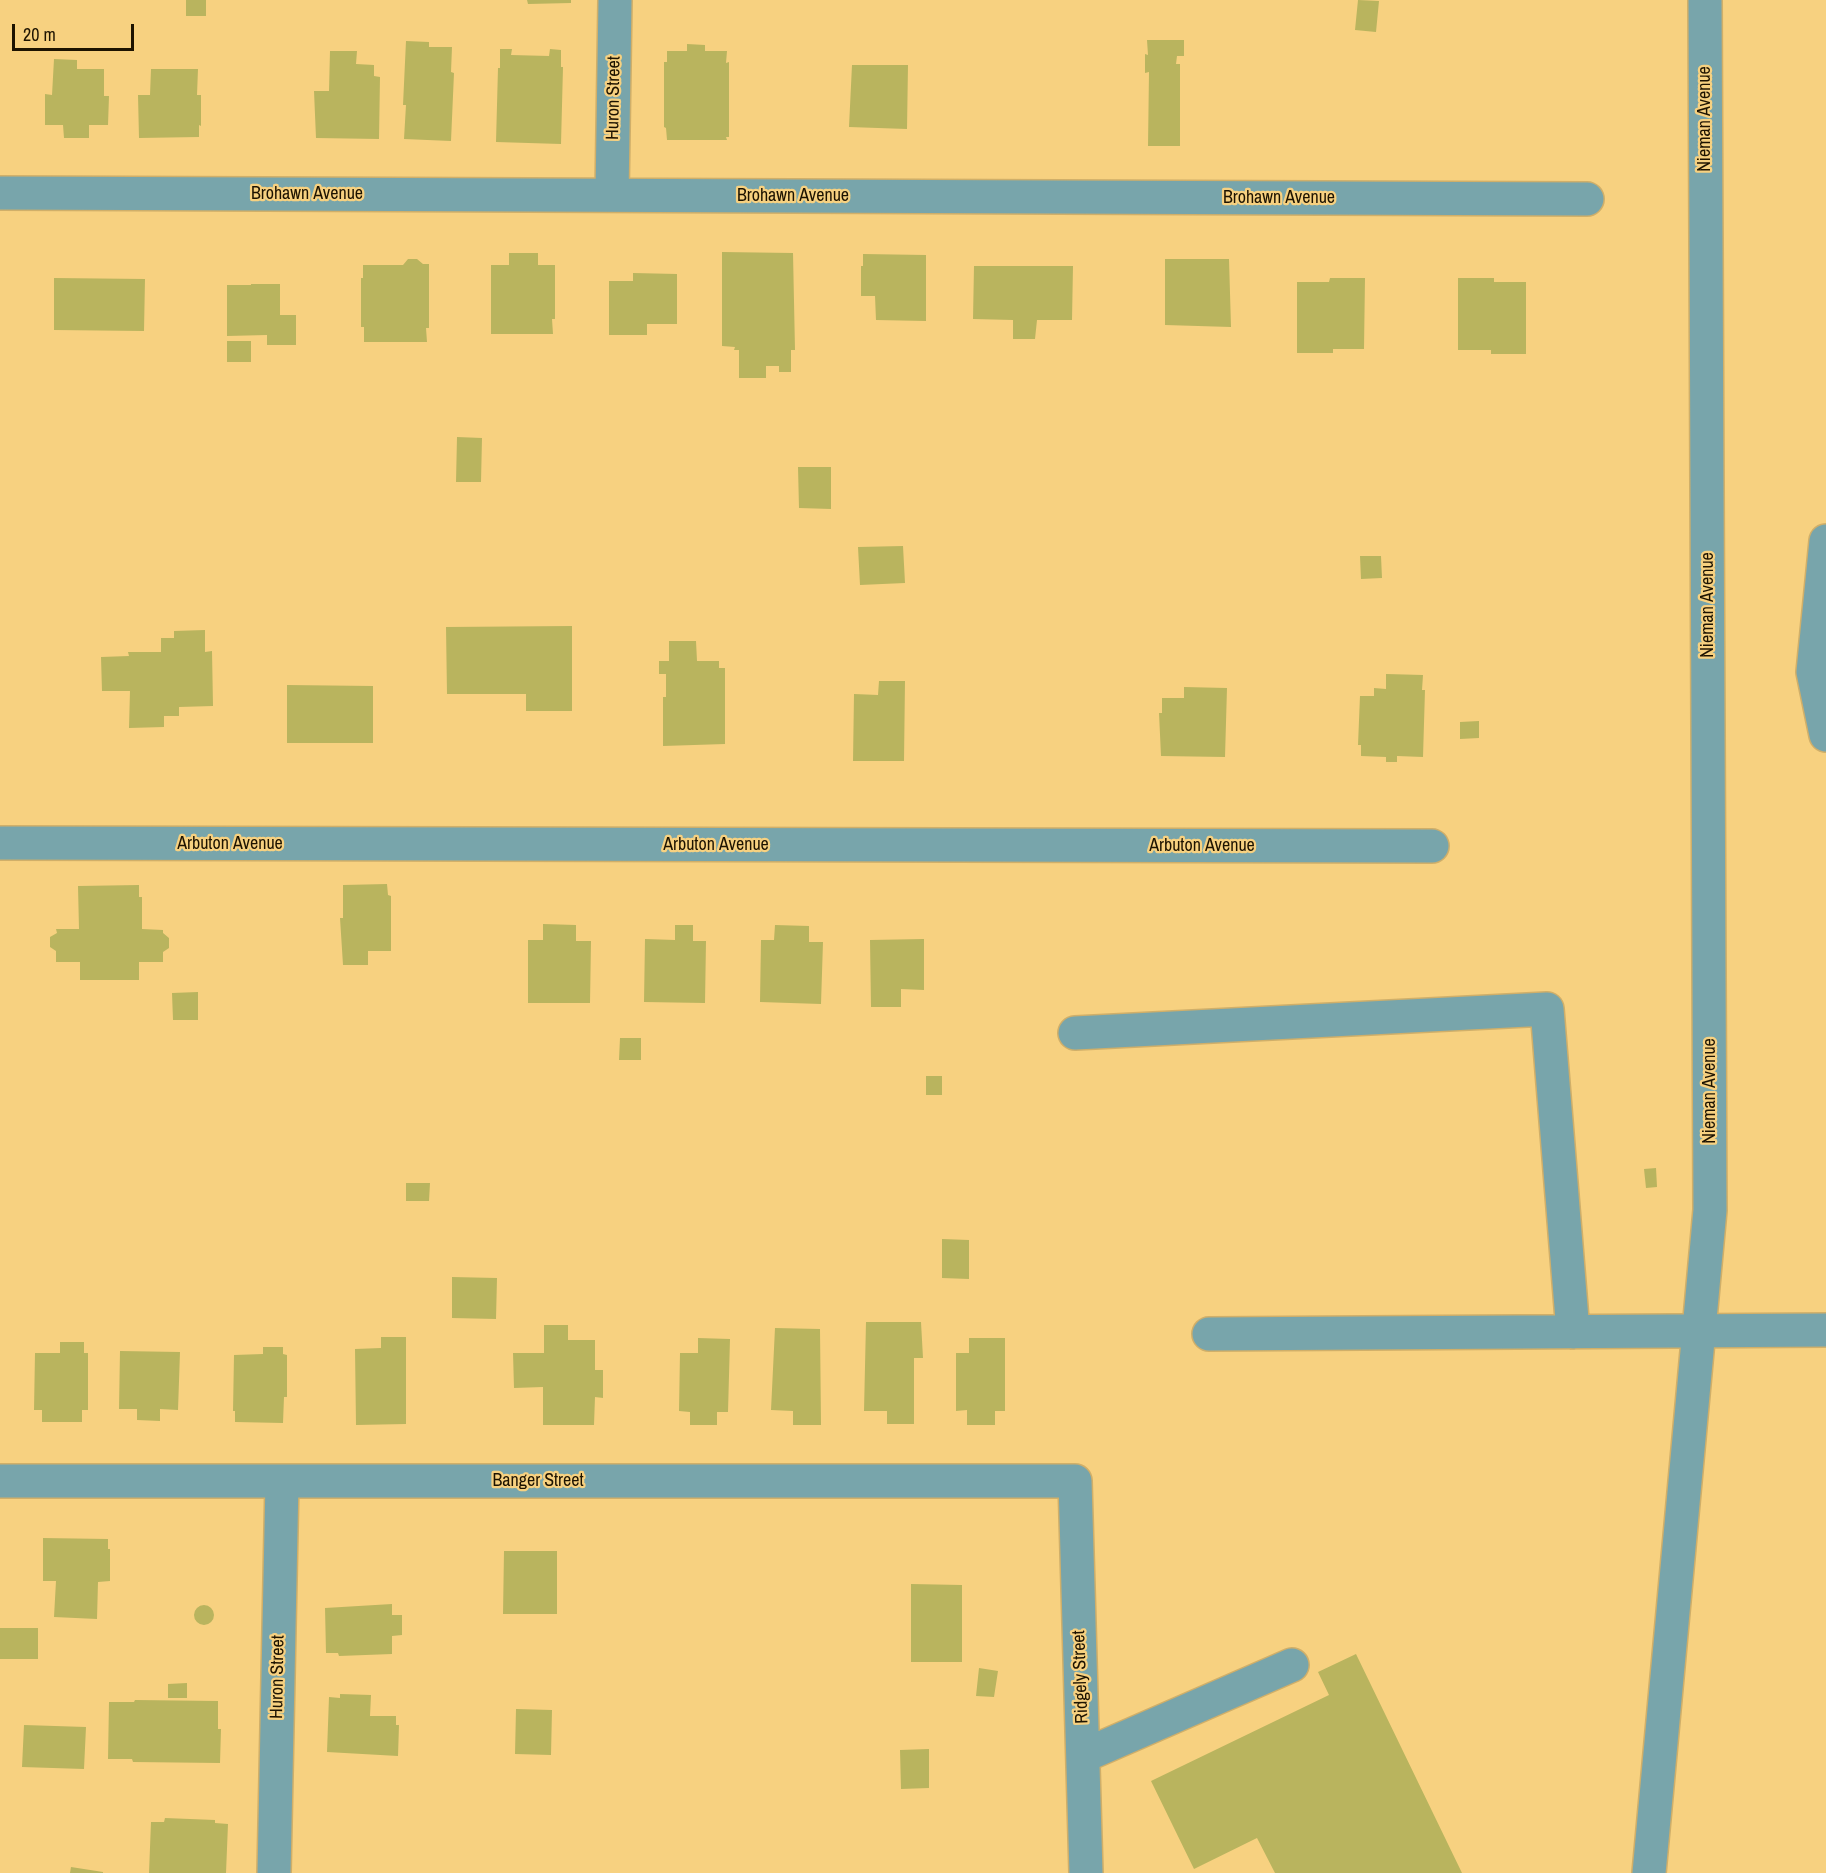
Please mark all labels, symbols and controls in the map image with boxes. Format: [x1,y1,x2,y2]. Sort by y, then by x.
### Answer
scale bar [15,12,136,50]
text: 20 m [23,22,56,47]
street label: Huron Street [602,56,626,140]
street label: Nieman Avenue [1694,66,1716,172]
street label: Brohawn Avenue [251,183,363,205]
street label: Brohawn Avenue [737,185,849,207]
street label: Brohawn Avenue [1223,187,1335,209]
street label: Nieman Avenue [1697,552,1719,658]
street label: Arbuton Avenue [177,833,283,855]
street label: Arbuton Avenue [663,834,769,856]
street label: Arbuton Avenue [1149,835,1255,857]
street label: Nieman Avenue [1699,1038,1721,1144]
street label: Banger Street [492,1470,584,1492]
street label: Ridgely Street [1069,1630,1093,1724]
street label: Huron Street [266,1635,290,1719]

